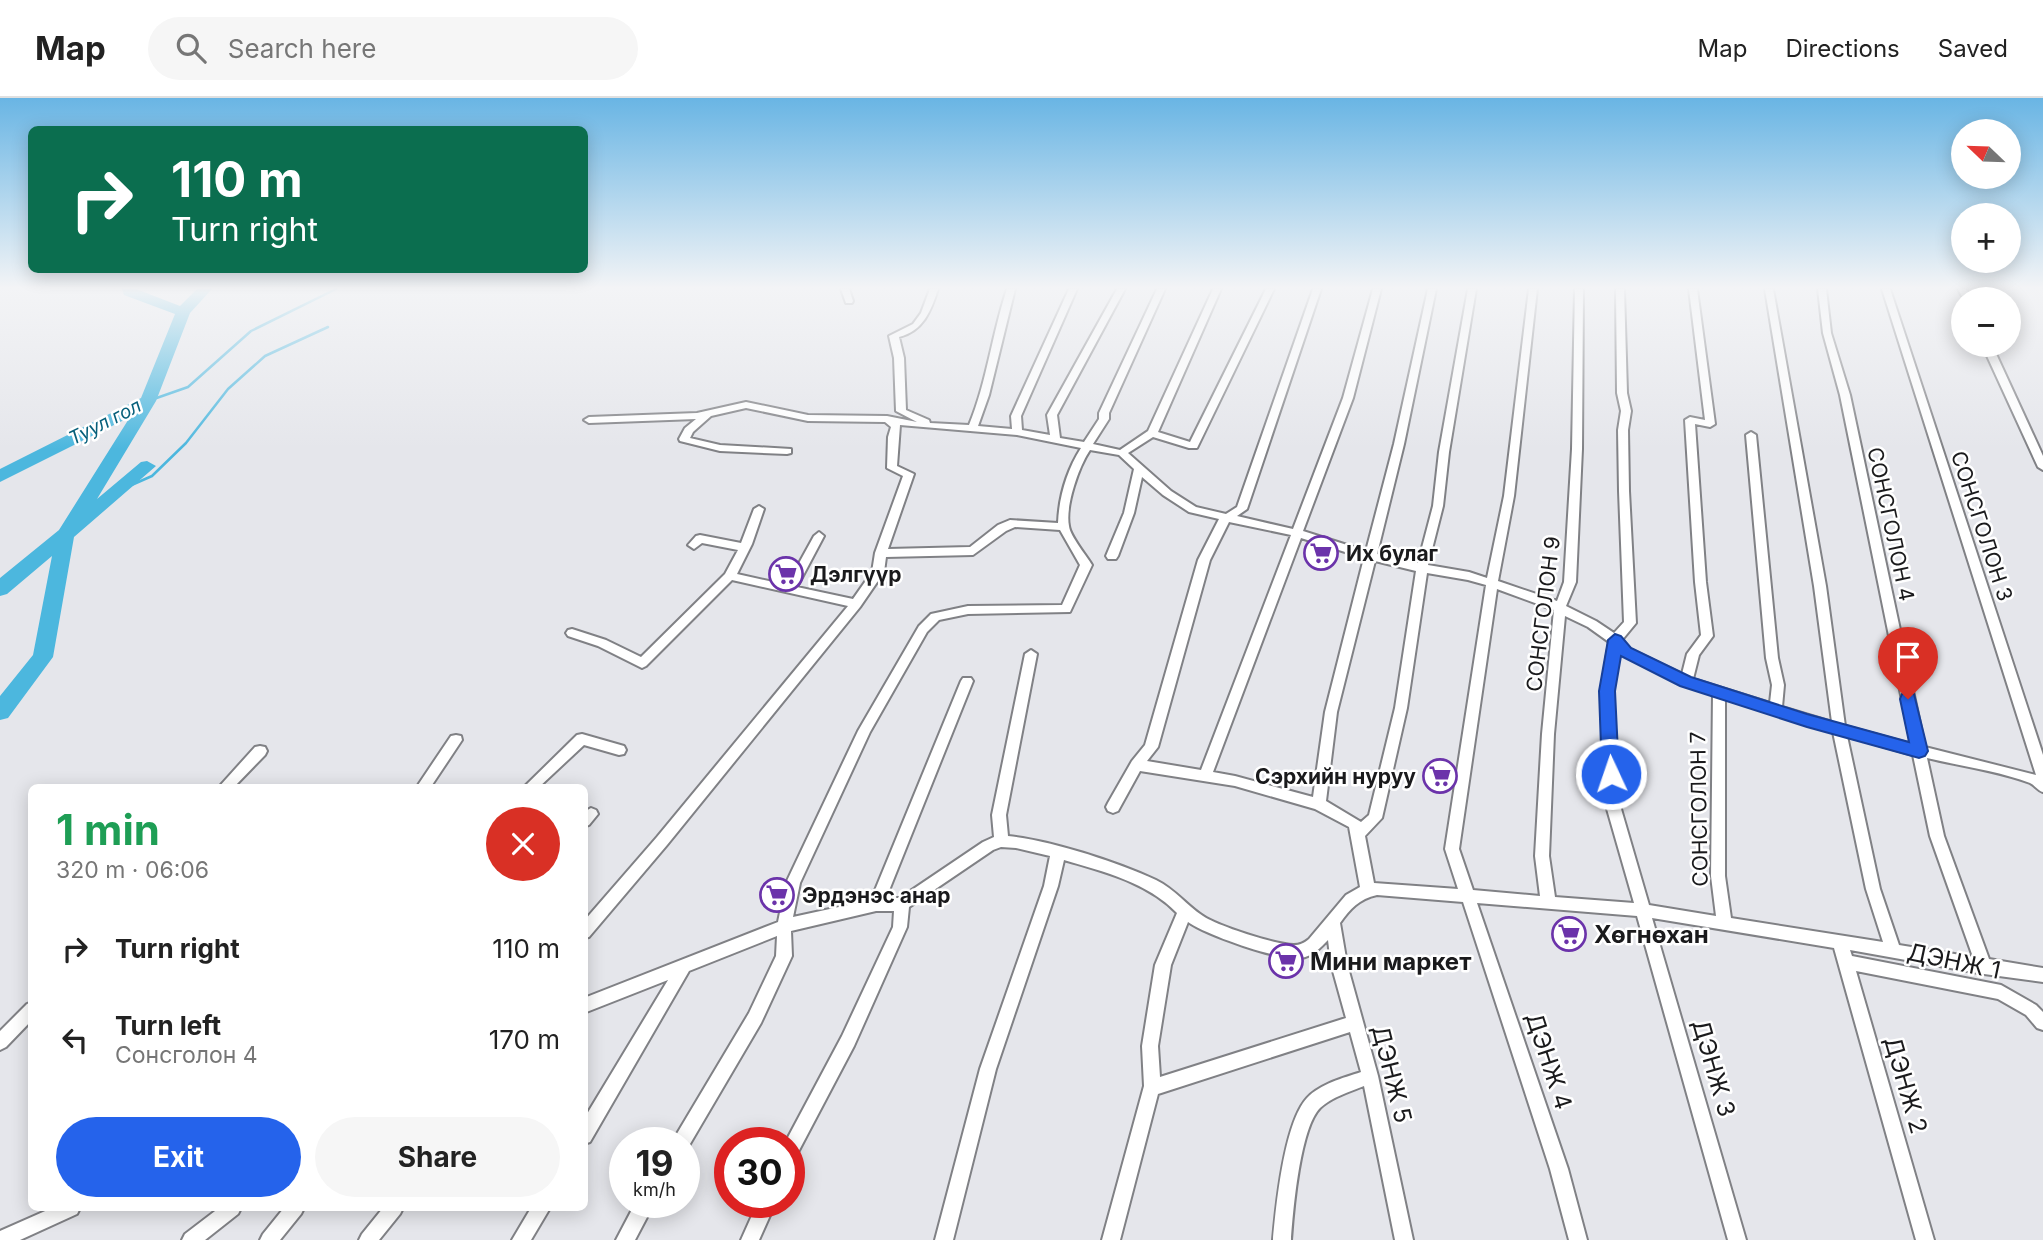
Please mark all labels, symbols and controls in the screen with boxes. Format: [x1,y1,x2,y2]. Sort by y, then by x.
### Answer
search box [148,17,638,80]
text: Map [35,28,106,68]
icon: search [172,29,210,67]
text: Search here [228,33,376,64]
text: Map [1698,34,1747,63]
text: Directions [1785,34,1900,63]
text: Saved [1938,34,2008,63]
north arrow [1951,119,2021,189]
map controls [1951,119,2021,357]
text: 110 m [171,150,303,209]
icon: right [56,154,147,245]
button: + [1951,203,2021,273]
text: Turn right [171,210,318,249]
button: − [1951,287,2021,357]
water label: Туул гол [65,394,145,450]
street label: СОНСГОЛОН 4 [1862,445,1920,603]
street label: СОНСГОЛОН 3 [1946,448,2018,604]
supermarket icon: Их булаг [1302,534,1340,572]
street label: СОНСГОЛОН 9 [1521,535,1565,693]
place label: Их булаг [1346,541,1439,566]
supermarket icon: Дэлгүүр [767,555,805,593]
place label: Дэлгүүр [810,562,902,587]
pin [1878,627,1938,699]
icon: arrive [1889,638,1927,676]
street label: СОНСГОЛОН 7 [1685,731,1713,887]
position arrow [1574,737,1648,811]
supermarket icon: Сэрхийн нуруу [1421,757,1459,795]
place label: Сэрхийн нуруу [1255,764,1416,789]
text: 1 min [56,804,160,855]
button: close [486,807,560,881]
text: 320 m · 06:06 [56,856,209,884]
supermarket icon: Эрдэнэс анар [758,876,796,914]
place label: Эрдэнэс анар [802,883,951,908]
supermarket icon: Хөгнөхан [1550,915,1588,953]
place label: Хөгнөхан [1594,920,1709,949]
icon: right [56,930,94,968]
text: Turn right [115,933,240,964]
text: 110 m [492,933,560,964]
street label: ДЭНЖ 1 [1905,937,2003,985]
supermarket icon: Мини маркет [1267,942,1305,980]
place label: Мини маркет [1310,947,1471,976]
street label: ДЭНЖ 4 [1520,1009,1578,1113]
text: Turn left [115,1010,221,1041]
street label: ДЭНЖ 3 [1686,1016,1742,1120]
icon: left [56,1021,94,1059]
street label: ДЭНЖ 5 [1366,1022,1418,1126]
text: 170 m [489,1024,560,1055]
street label: ДЭНЖ 2 [1878,1033,1934,1137]
text: Сонсголон 4 [115,1041,258,1069]
button: Exit [56,1117,301,1197]
button: Share [315,1117,560,1197]
speed limit sign: 30 [714,1127,805,1218]
text: 19 [636,1142,673,1184]
text: km/h [633,1179,676,1200]

